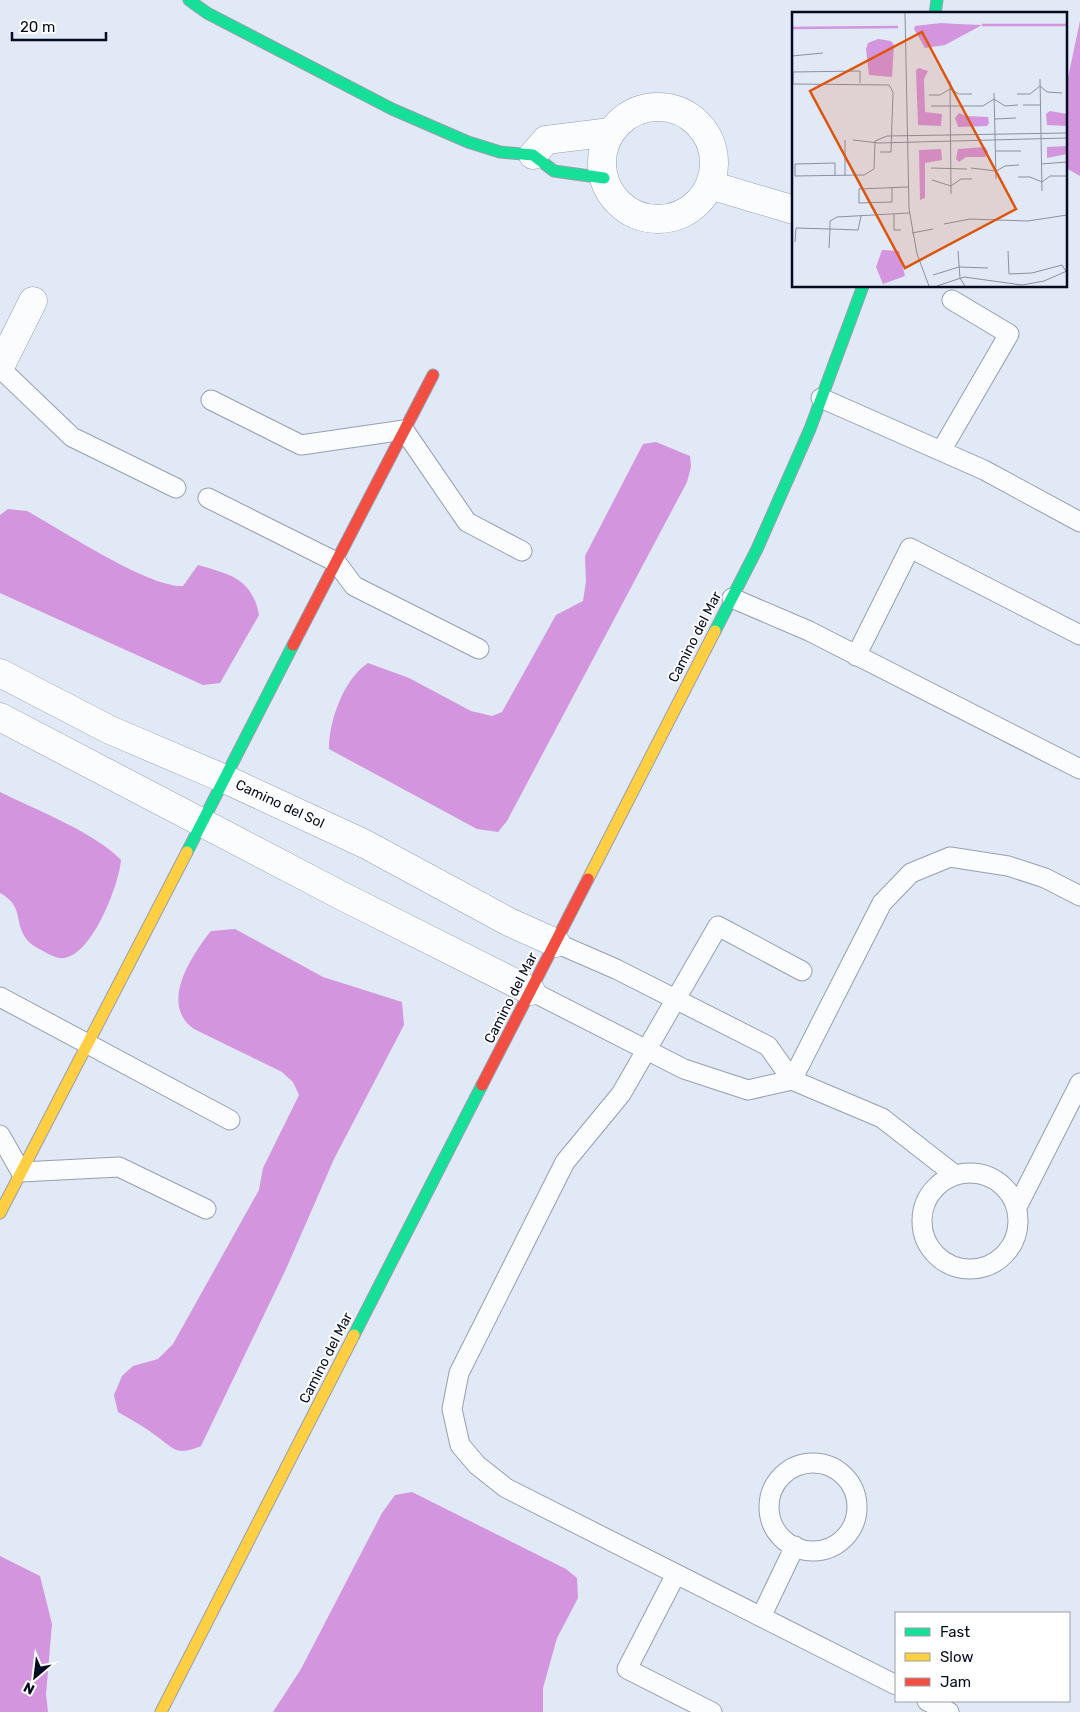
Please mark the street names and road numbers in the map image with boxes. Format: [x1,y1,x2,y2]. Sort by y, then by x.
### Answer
street label: Camino del Mar [665,588,726,685]
street label: Camino del Sol [233,776,327,832]
street label: Camino del Mar [481,949,542,1046]
street label: Camino del Mar [296,1309,357,1406]

